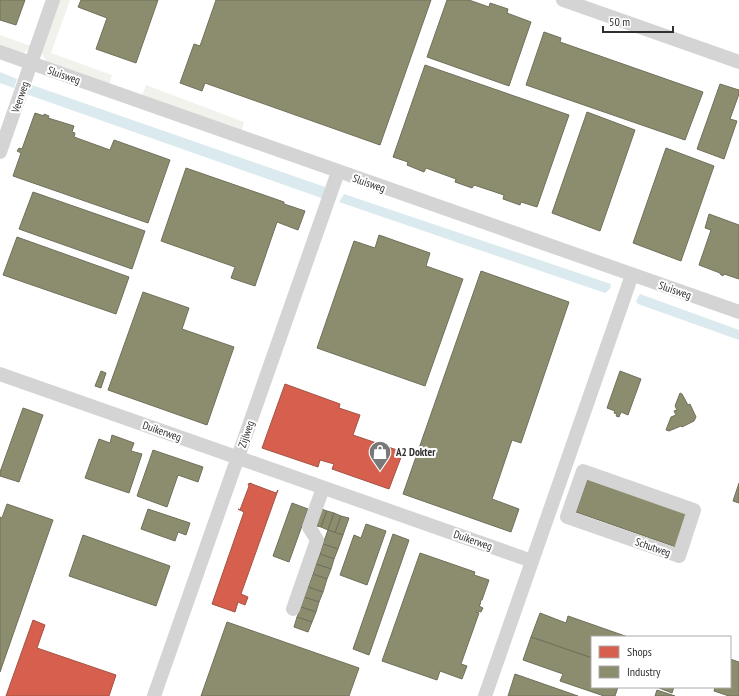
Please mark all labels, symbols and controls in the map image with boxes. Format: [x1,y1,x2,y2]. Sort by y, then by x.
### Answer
scale bar [603,8,673,34]
text: 50 m [609,14,630,29]
street label: Sluisweg [46,63,82,87]
street label: Veerweg [8,79,32,115]
street label: Sluisweg [351,171,387,195]
street label: Sluisweg [657,278,693,302]
street label: Duikerweg [141,418,184,444]
street label: Zijlweg [235,418,257,449]
shop icon: A2 Dokter [367,439,393,472]
place label: A2 Dokter [395,445,436,459]
street label: Duikerweg [452,527,495,553]
street label: Schutweg [633,534,673,560]
legend [591,636,731,688]
text: Shops [627,644,652,659]
text: Industry [627,664,661,679]

